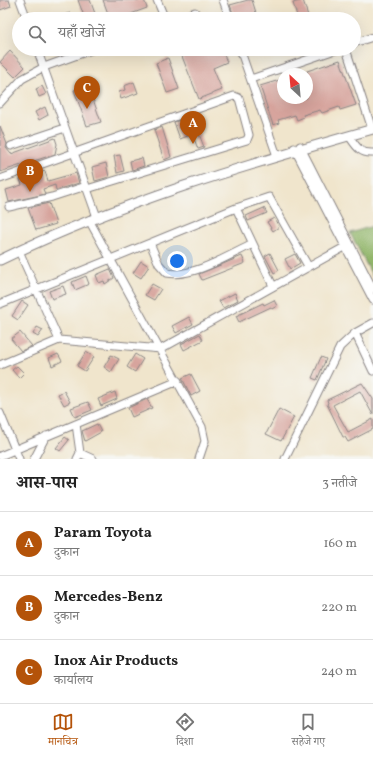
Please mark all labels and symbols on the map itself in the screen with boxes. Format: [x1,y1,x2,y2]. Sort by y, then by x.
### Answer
north arrow [277,68,313,104]
pin: C [74,76,100,109]
pin: A [180,111,206,144]
pin: B [17,159,43,192]
your location [167,251,187,271]

